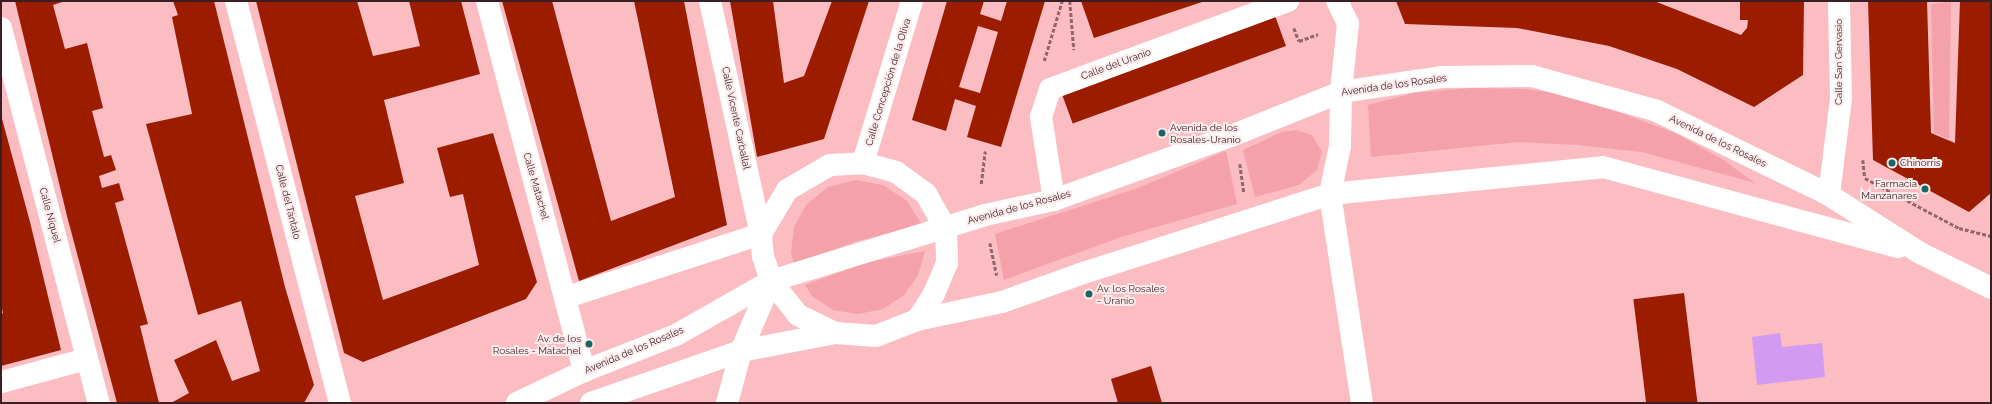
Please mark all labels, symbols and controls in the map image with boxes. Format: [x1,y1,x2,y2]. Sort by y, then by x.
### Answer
street label: Calle Concepción de la Oliva [863,17,913,147]
street label: Calle San Gervasio [1833,19,1845,105]
street label: Calle del Uranio [1079,46,1153,82]
street label: Calle Vicente Carballal [719,65,753,171]
street label: Avenida de los Rosales [1340,72,1448,98]
street label: Avenida de los Rosales [1668,112,1768,170]
place label: Avenida de los Rosales-Uranio [1170,121,1241,144]
marker: Avenida de los Rosales-Uranio [1157,128,1167,138]
street label: Calle Matachel [521,151,551,221]
place label: Chinorris [1900,157,1941,169]
marker: Chinorris [1887,158,1897,168]
street label: Calle del Tántalo [273,163,303,241]
place label: Farmacia Manzanares [1861,177,1917,200]
marker: Farmacia Manzanares [1920,184,1930,194]
street label: Calle Níquel [37,186,63,244]
street label: Avenida de los Rosales [966,187,1072,227]
place label: Av. los Rosales - Uranio [1097,282,1165,306]
marker: Av. los Rosales - Uranio [1084,289,1094,299]
street label: Avenida de los Rosales [583,324,685,376]
place label: Av. de los Rosales - Matachel [493,332,581,356]
marker: Av. de los Rosales - Matachel [584,339,594,349]

